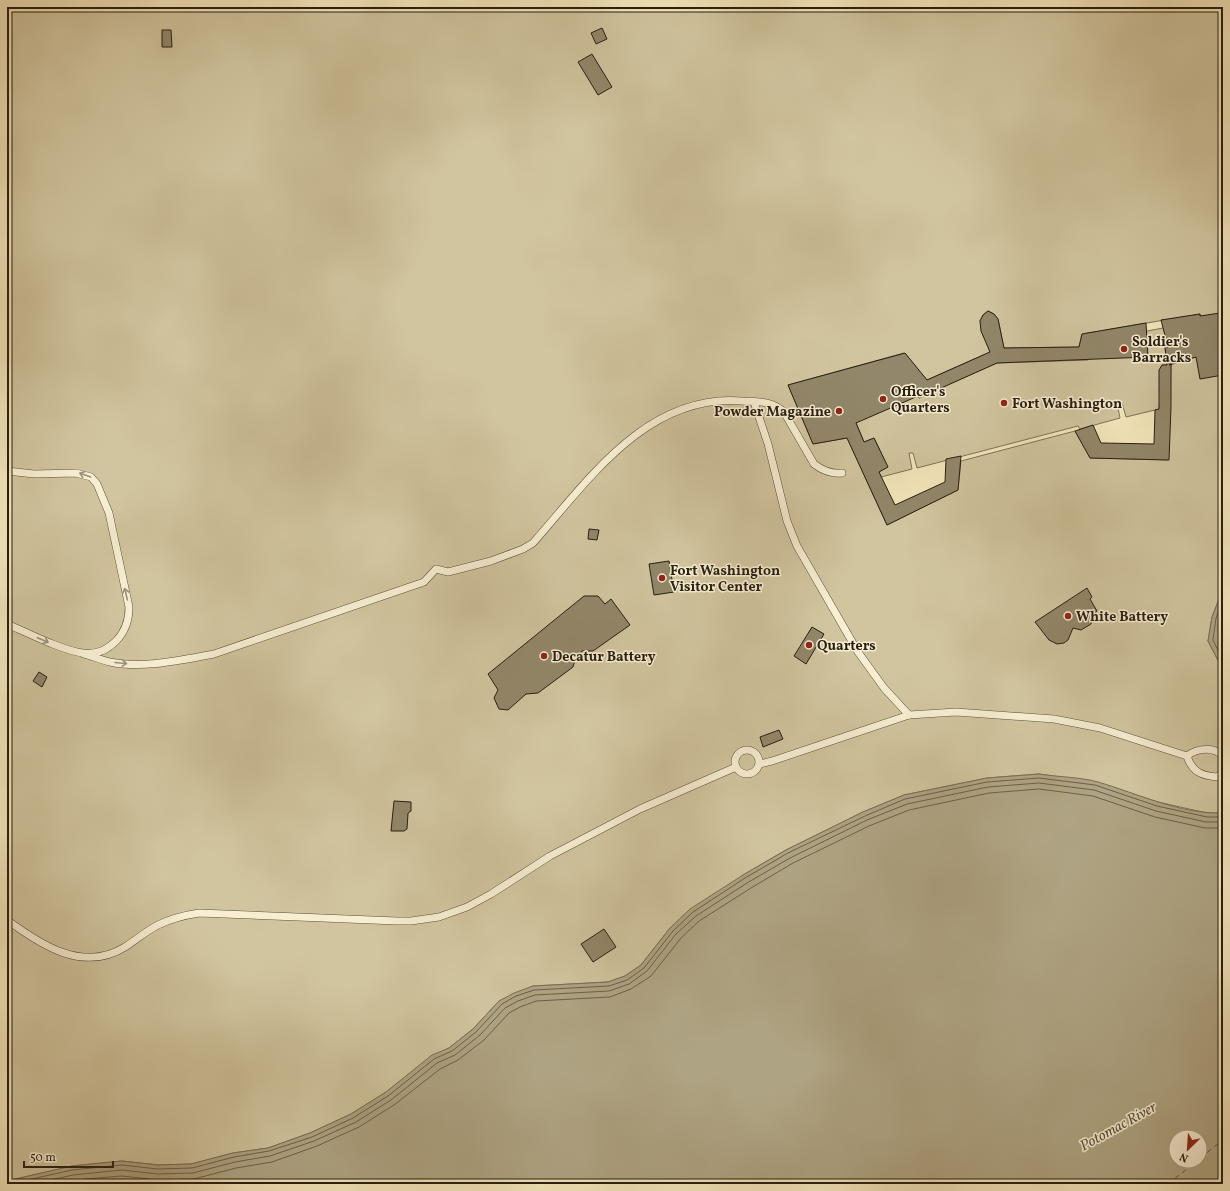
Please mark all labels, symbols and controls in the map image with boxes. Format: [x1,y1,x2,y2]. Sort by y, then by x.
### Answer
place label: Soldier's Barracks [1132,333,1191,368]
marker: Soldier's Barracks [1119,344,1129,354]
place label: Officer's Quarters [891,383,950,418]
marker: Officer's Quarters [878,394,888,404]
place label: Fort Washington [1012,395,1122,414]
marker: Fort Washington [999,398,1009,408]
place label: Powder Magazine [714,403,831,422]
marker: Powder Magazine [834,406,844,416]
one-way arrow [79,471,91,479]
place label: Fort Washington Visitor Center [670,562,780,597]
marker: Fort Washington Visitor Center [657,573,667,583]
one-way arrow [122,588,130,601]
place label: White Battery [1076,608,1168,627]
marker: White Battery [1063,611,1073,621]
one-way arrow [36,636,48,644]
place label: Quarters [817,637,876,656]
marker: Quarters [804,640,814,650]
place label: Decatur Battery [552,648,656,667]
marker: Decatur Battery [539,651,549,661]
one-way arrow [114,659,127,667]
water label: Potomac River [1077,1097,1161,1157]
north arrow [1168,1129,1208,1169]
scale bar [24,1143,113,1169]
text: N [1178,1148,1191,1165]
text: 50 m [30,1150,56,1166]

